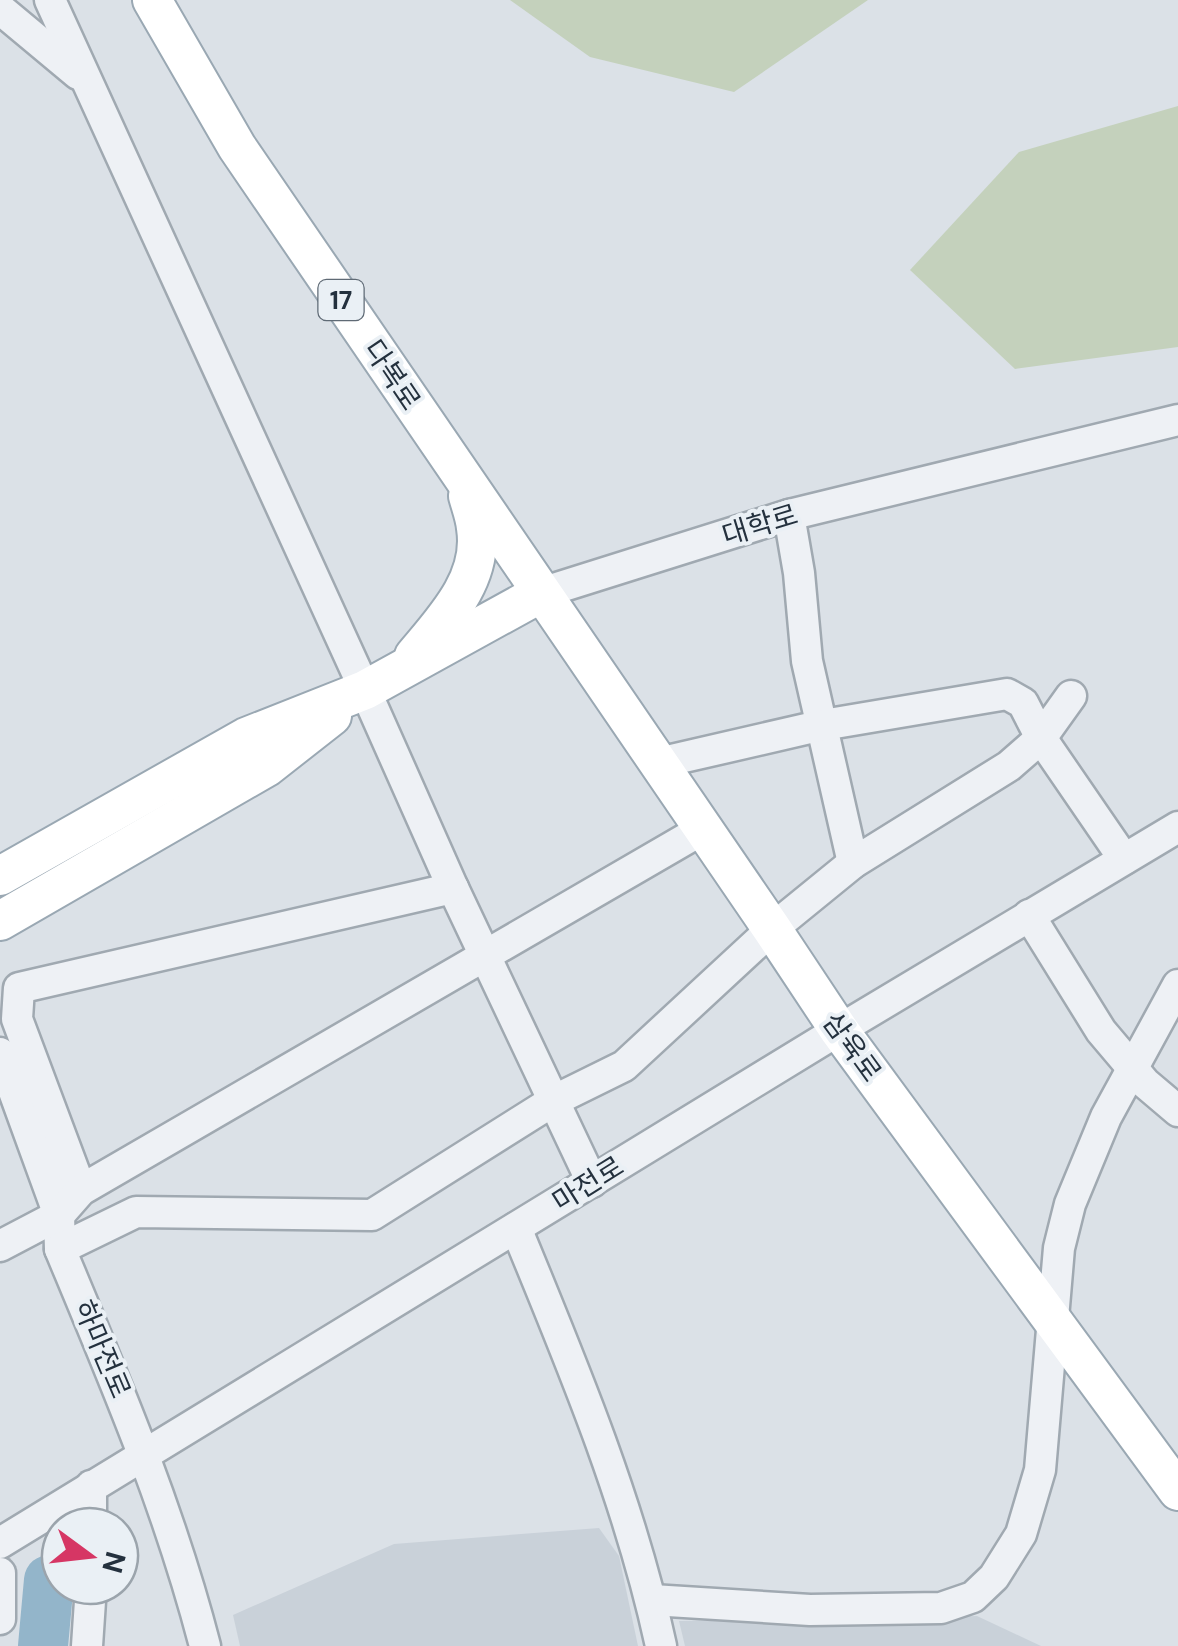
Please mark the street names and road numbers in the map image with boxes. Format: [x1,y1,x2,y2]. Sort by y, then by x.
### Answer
road number: 17 [318,280,364,320]
street label: 다복로 [355,333,429,417]
street label: 대학로 [718,496,802,554]
street label: 삼육로 [814,1005,890,1089]
street label: 마전로 [545,1148,631,1220]
street label: 하마전로 [65,1294,139,1404]

